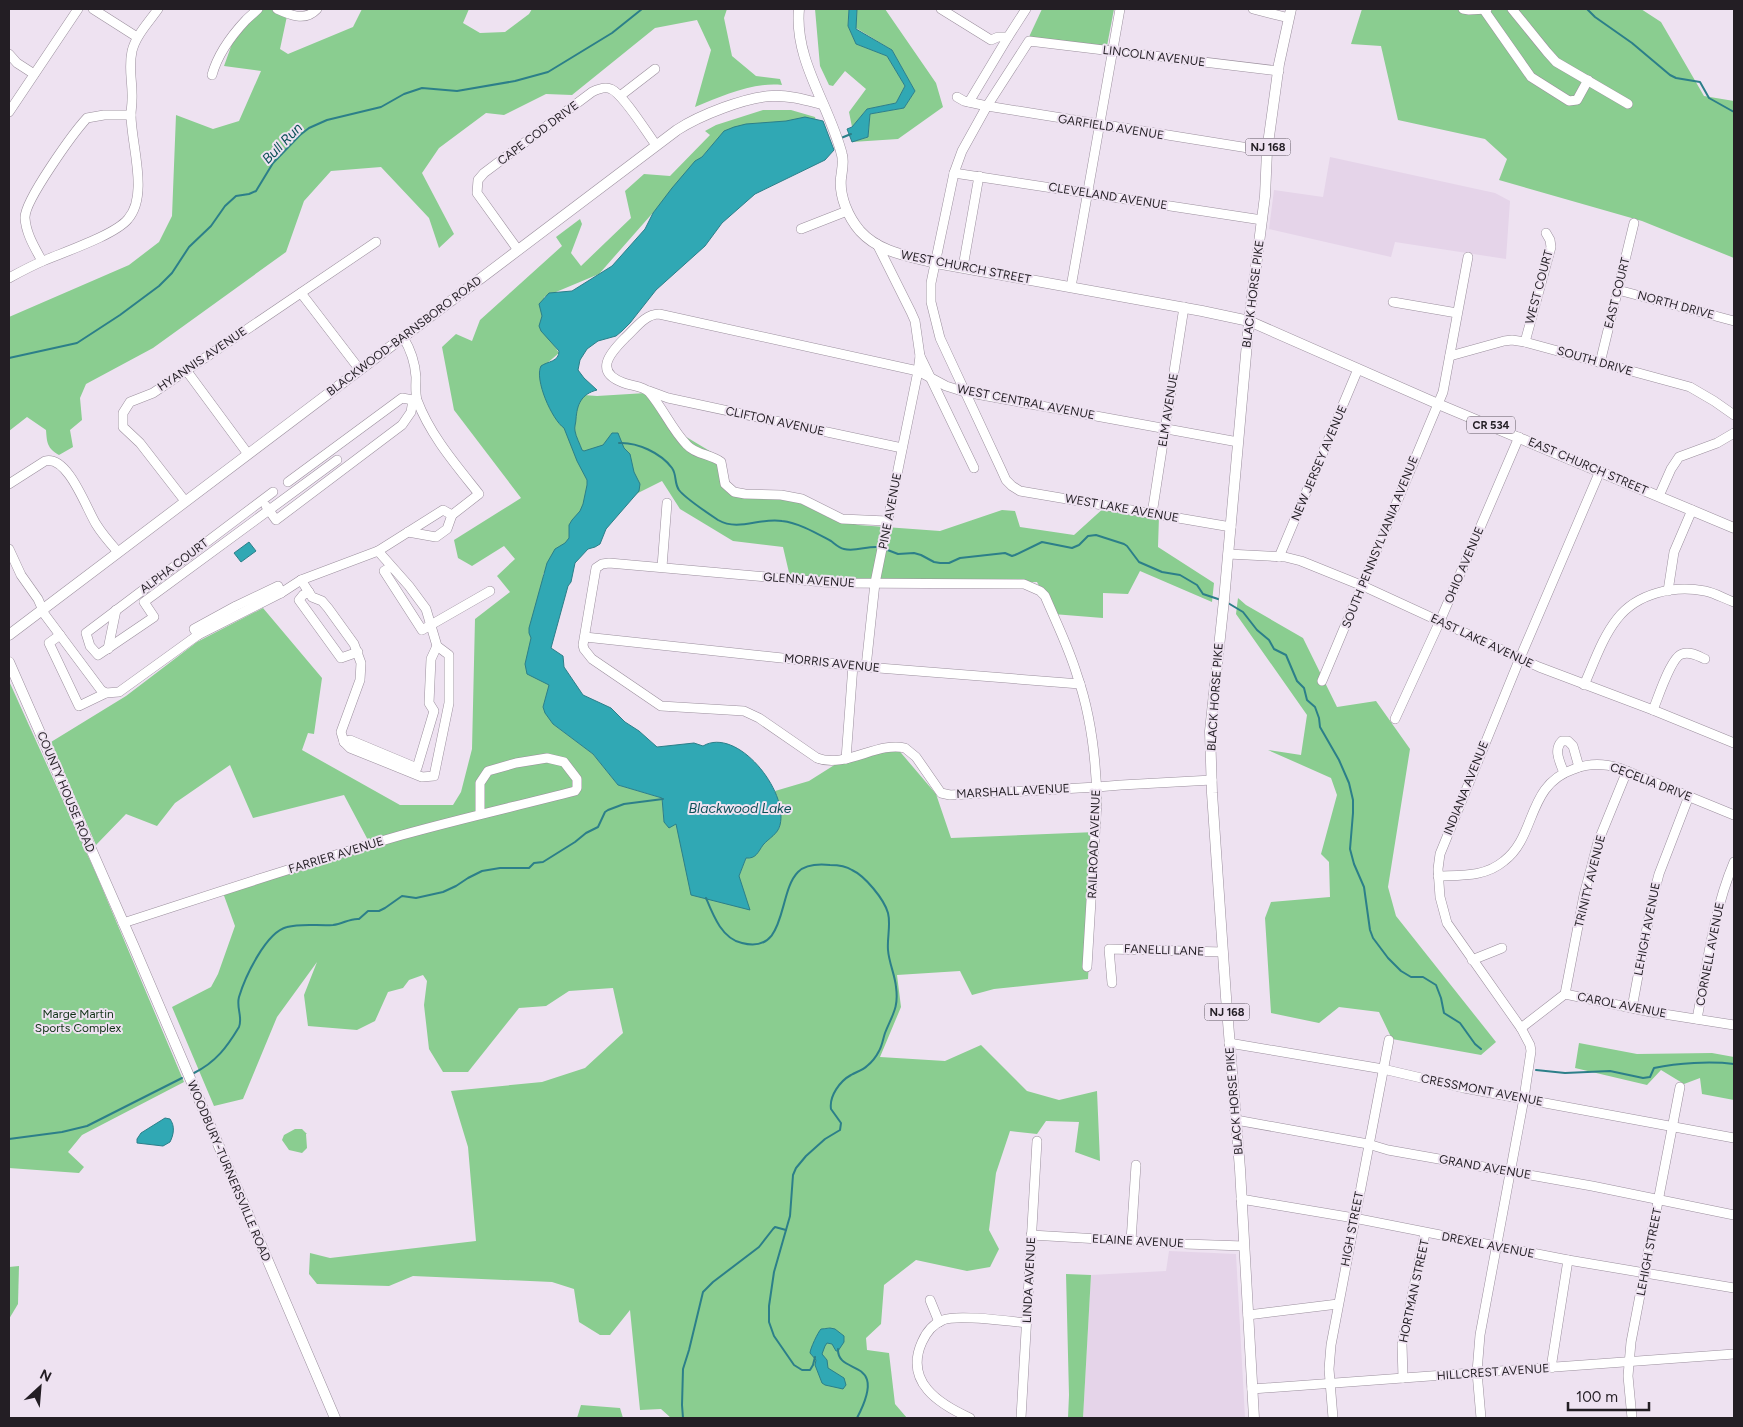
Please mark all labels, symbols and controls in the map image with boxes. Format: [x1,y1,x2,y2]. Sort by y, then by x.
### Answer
street label: LINCOLN AVENUE [1102,43,1206,69]
street label: CAPE COD DRIVE [495,98,581,168]
street label: GARFIELD AVENUE [1057,112,1165,142]
water label: Bull Run [259,119,306,167]
road number: NJ 168 [1246,138,1290,156]
street label: CLEVELAND AVENUE [1048,180,1168,212]
street label: BLACK HORSE PIKE [1239,239,1267,349]
street label: WEST CHURCH STREET [900,248,1033,287]
street label: WEST COURT [1522,248,1556,326]
street label: EAST COURT [1601,256,1633,330]
street label: BLACKWOOD-BARNSBORO ROAD [324,273,484,399]
street label: NORTH DRIVE [1636,288,1716,322]
street label: HYANNIS AVENUE [155,324,249,394]
street label: SOUTH DRIVE [1556,344,1634,378]
street label: ELM AVENUE [1155,372,1181,448]
street label: WEST CENTRAL AVENUE [956,382,1096,422]
street label: NEW JERSEY AVENUE [1288,403,1350,523]
street label: CLIFTON AVENUE [724,404,826,438]
road number: CR 534 [1467,416,1515,434]
street label: EAST CHURCH STREET [1526,434,1650,498]
street label: SOUTH PENNSYLVANIA AVENUE [1339,454,1421,630]
street label: PINE AVENUE [876,472,904,550]
street label: WEST LAKE AVENUE [1064,491,1180,525]
street label: OHIO AVENUE [1442,525,1486,605]
street label: ALPHA COURT [137,536,211,596]
street label: GLENN AVENUE [763,570,855,590]
street label: EAST LAKE AVENUE [1428,611,1536,671]
street label: BLACK HORSE PIKE [1204,643,1226,751]
street label: MORRIS AVENUE [784,651,880,675]
street label: COUNTY HOUSE ROAD [34,729,98,855]
street label: INDIANA AVENUE [1441,739,1491,837]
street label: CECELIA DRIVE [1608,760,1694,804]
street label: MARSHALL AVENUE [956,781,1070,801]
street label: RAILROAD AVENUE [1085,789,1103,899]
water label: Blackwood Lake [689,800,792,817]
street label: TRINITY AVENUE [1572,833,1608,929]
street label: FARRIER AVENUE [287,834,385,876]
street label: LEHIGH AVENUE [1631,881,1663,977]
street label: CORNELL AVENUE [1693,901,1727,1007]
street label: FANELLI LANE [1124,942,1204,958]
street label: CAROL AVENUE [1576,989,1668,1021]
road number: NJ 168 [1204,1004,1250,1020]
park label: Marge Martin Sports Complex [35,1007,121,1035]
street label: BLACK HORSE PIKE [1222,1046,1246,1156]
street label: CRESSMONT AVENUE [1420,1071,1544,1109]
street label: WOODBURY-TURNERSVILLE ROAD [184,1078,274,1264]
street label: GRAND AVENUE [1438,1152,1532,1182]
street label: HIGH STREET [1338,1190,1366,1267]
street label: LEHIGH STREET [1634,1207,1664,1297]
street label: DREXEL AVENUE [1440,1229,1536,1261]
street label: ELAINE AVENUE [1092,1232,1184,1250]
street label: LINDA AVENUE [1020,1237,1038,1323]
street label: HORTMAN STREET [1396,1238,1432,1344]
street label: HILLCREST AVENUE [1436,1361,1550,1383]
north arrow [15,1362,65,1412]
text: N [37,1366,54,1386]
scale bar [1568,1380,1649,1412]
text: 100 m [1576,1388,1618,1406]

